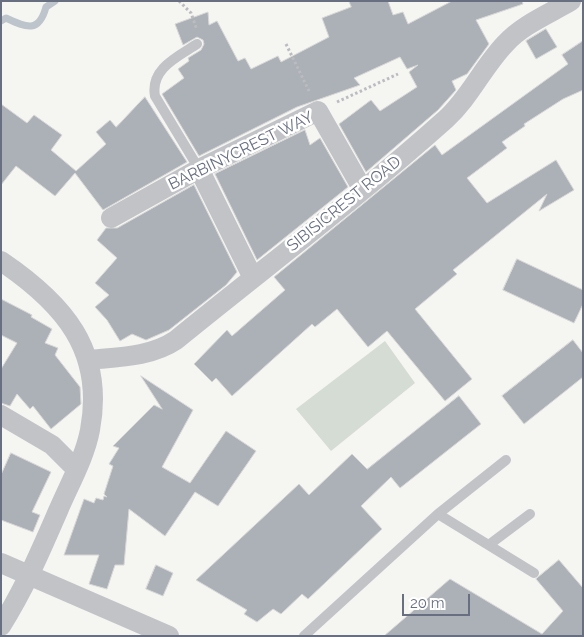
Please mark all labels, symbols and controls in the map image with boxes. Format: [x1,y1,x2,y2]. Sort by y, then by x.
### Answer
street label: BARBINYCREST WAY [165,108,317,194]
street label: SIBISICREST ROAD [283,152,405,256]
scale bar [404,584,472,616]
text: 20 m [410,594,445,612]

